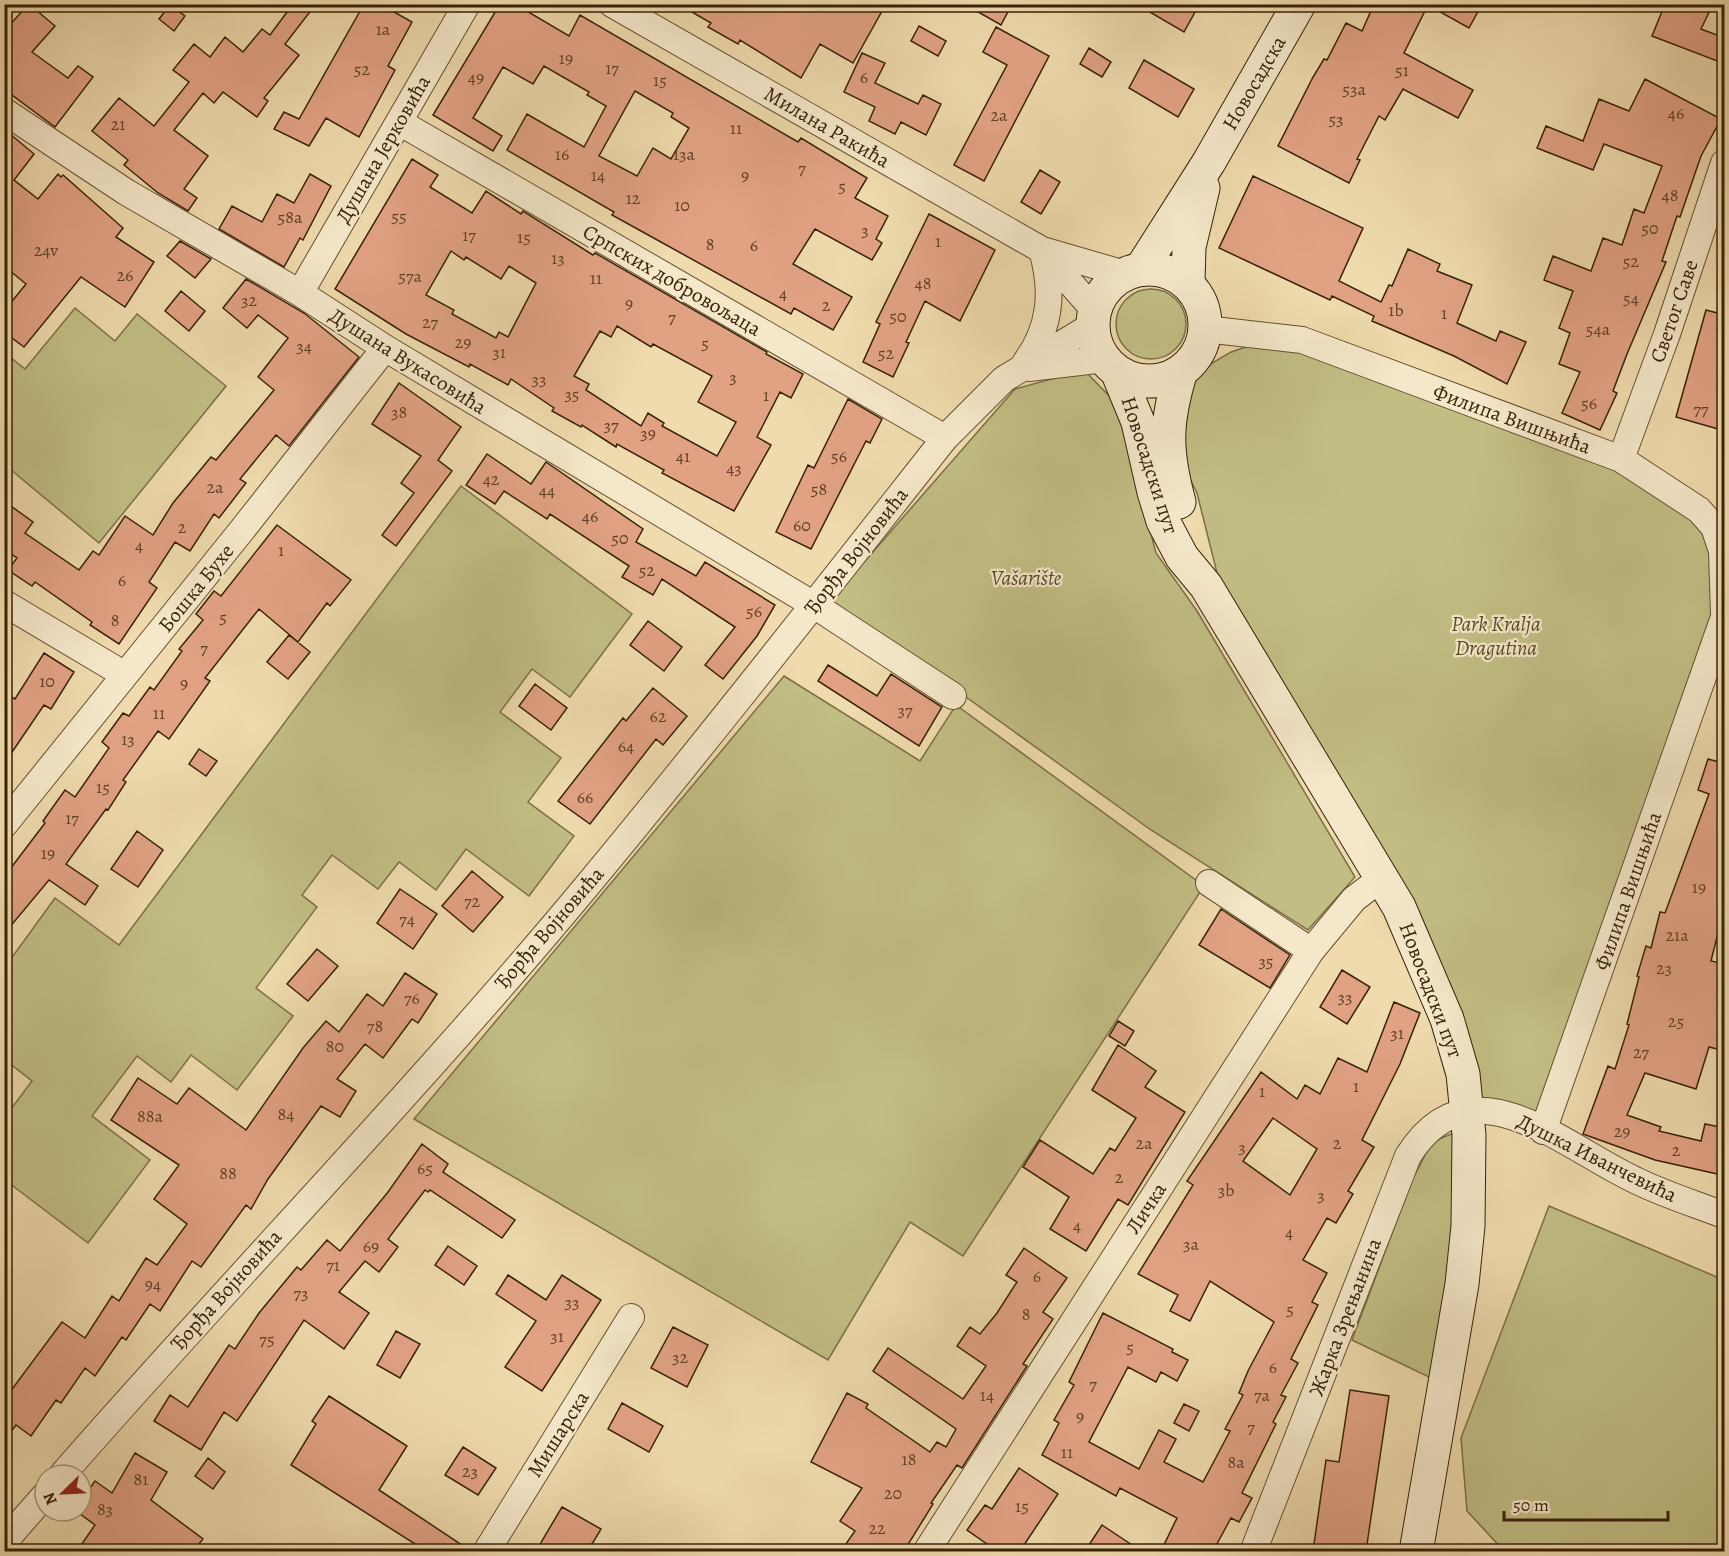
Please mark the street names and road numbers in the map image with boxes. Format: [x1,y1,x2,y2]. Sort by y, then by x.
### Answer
street label: Новосадска [1216,30,1292,135]
street label: Душана Јерковића [329,69,437,228]
street label: Милана Ракића [759,80,895,175]
street label: Српских добровољаца [578,217,767,343]
street label: Светог Саве [1643,256,1705,366]
street label: Душана Вукасовића [324,301,492,421]
street label: Филипа Вишњића [1429,377,1595,461]
street label: Новосадски пут [1115,393,1185,537]
street label: Ђорђа Војновића [797,481,915,620]
street label: Бошка Бухе [152,538,240,638]
street label: Филипа Вишњића [1588,808,1668,974]
street label: Ђорђа Војновића [488,860,610,995]
street label: Новосадски пут [1392,918,1470,1062]
street label: Душка Иванчевића [1512,1107,1682,1209]
street label: Личка [1119,1177,1173,1239]
street label: Ђорђа Војновића [164,1223,288,1357]
street label: Жарка Зрењанина [1302,1234,1388,1400]
street label: Мишарска [520,1385,596,1483]

